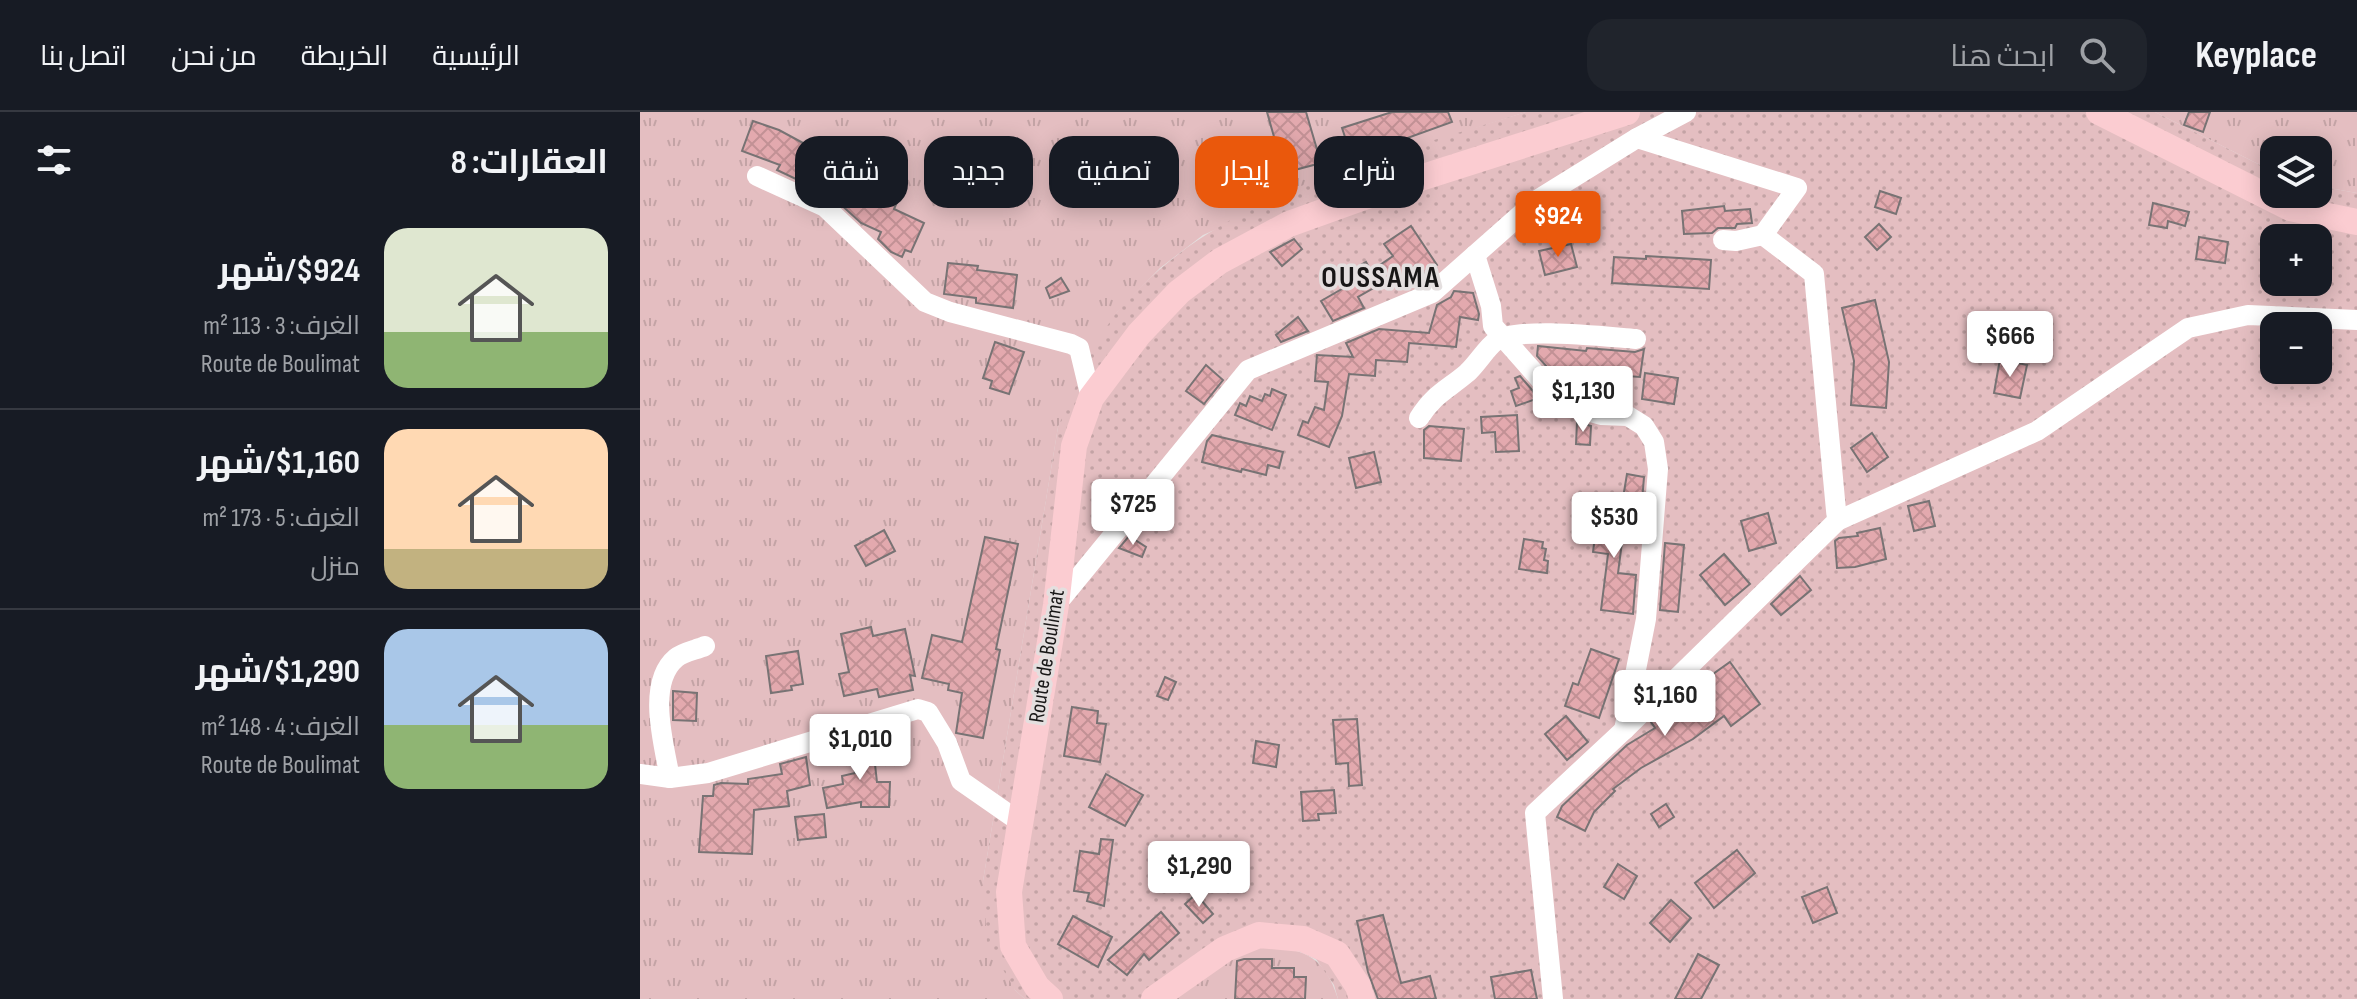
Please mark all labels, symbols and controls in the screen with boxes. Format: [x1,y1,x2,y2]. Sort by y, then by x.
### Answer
search box [1587,19,2147,91]
icon: search [2075,33,2119,77]
text: Keyplace [2195,33,2317,78]
text: ابحث هنا [1950,39,2055,75]
text: اتصل بنا [40,40,127,73]
text: من نحن [171,40,257,73]
text: الخريطة [301,40,388,73]
text: الرئيسية [432,40,520,73]
chip: شقة [795,136,908,208]
chip: جديد [924,136,1033,208]
chip: تصفية [1049,136,1179,208]
chip: إيجار [1195,136,1298,208]
chip: شراء [1314,136,1424,208]
map controls [2260,136,2332,384]
button: layers [2260,136,2332,208]
icon: filters [32,138,76,182]
text: العقارات: 8 [451,142,608,183]
pin: $924 [1511,191,1605,259]
text: $924 [1533,201,1583,232]
button: + [2260,224,2332,296]
text: $924/شهر [218,250,360,291]
icon: home [448,260,544,356]
district label: OUSSAMA [1321,260,1441,296]
text: الغرف: 3 · 113 m² [203,311,360,342]
pin: $666 [1963,311,2057,379]
button: − [2260,312,2332,384]
text: $666 [1985,321,2035,352]
text: Route de Boulimat [201,349,360,380]
pin: $1,130 [1518,366,1648,434]
text: $1,130 [1551,376,1615,407]
text: $1,160/شهر [197,442,360,483]
icon: home [448,461,544,557]
pin: $725 [1086,479,1180,547]
text: $725 [1109,489,1157,520]
pin: $530 [1567,492,1661,560]
text: $530 [1590,502,1638,533]
text: الغرف: 5 · 173 m² [202,503,360,534]
text: منزل [311,552,360,583]
street label: Route de Boulimat [1023,587,1071,725]
text: $1,290/شهر [196,651,360,692]
icon: home [448,661,544,757]
pin: $1,160 [1600,670,1730,738]
text: $1,160 [1632,680,1698,711]
text: الغرف: 4 · 148 m² [201,712,360,743]
pin: $1,010 [795,714,925,782]
text: $1,010 [828,724,892,755]
text: Route de Boulimat [201,750,360,781]
pin: $1,290 [1134,841,1264,909]
text: $1,290 [1166,851,1232,882]

